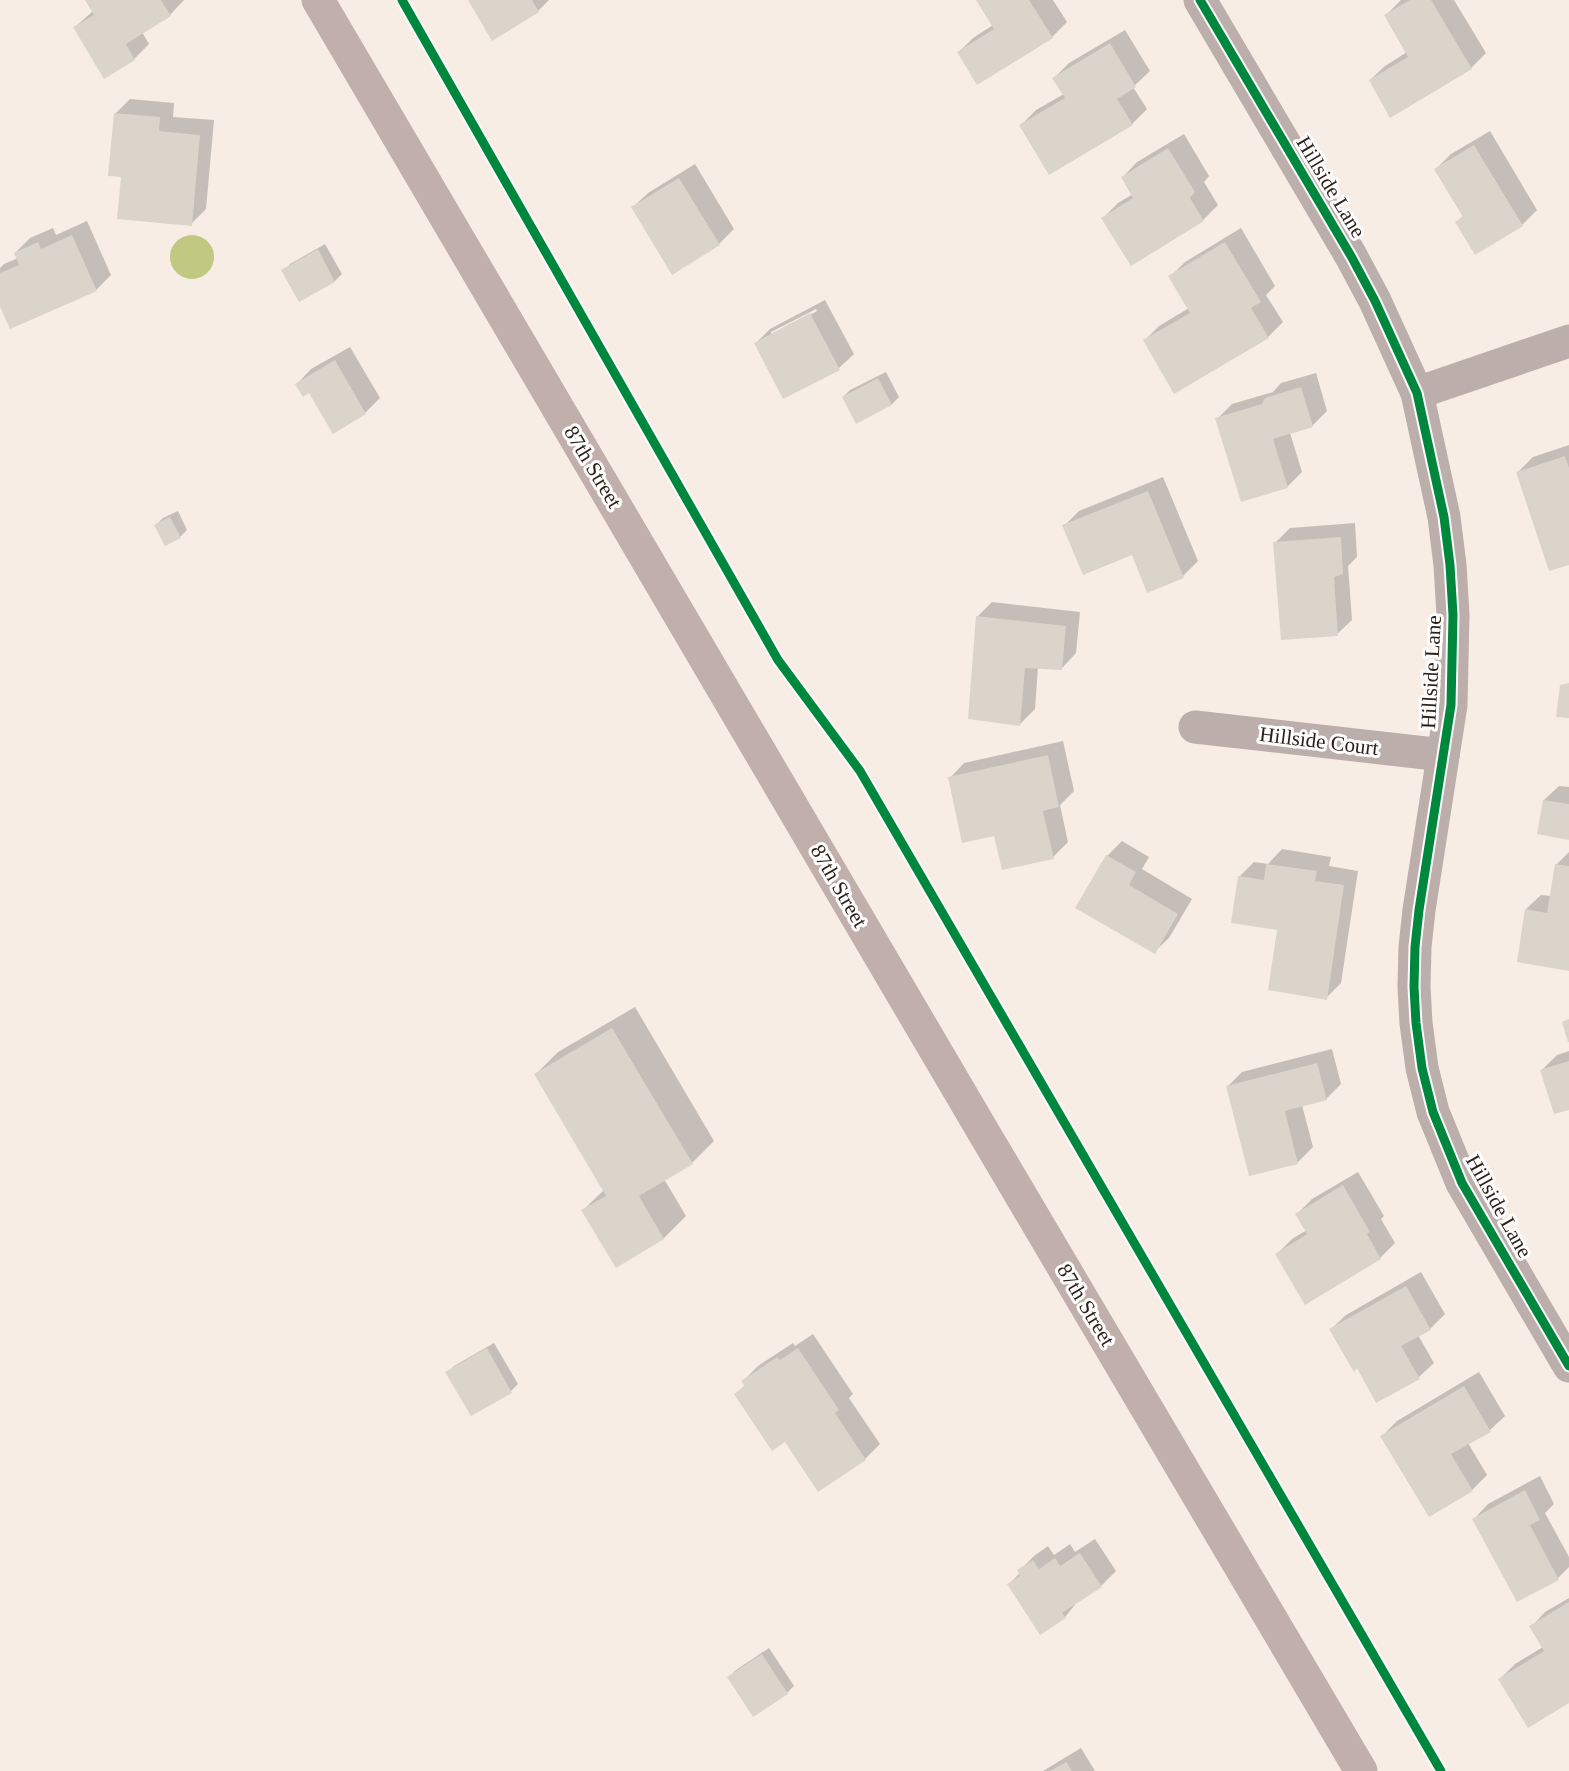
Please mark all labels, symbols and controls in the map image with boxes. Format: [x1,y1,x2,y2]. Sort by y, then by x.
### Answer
street label: Hillside Lane [1291,132,1371,242]
street label: 87th Street [559,422,627,513]
street label: Hillside Lane [1416,615,1446,729]
street label: Hillside Court [1258,722,1380,760]
street label: 87th Street [806,840,872,932]
street label: Hillside Lane [1461,1150,1537,1262]
street label: 87th Street [1052,1260,1120,1351]

